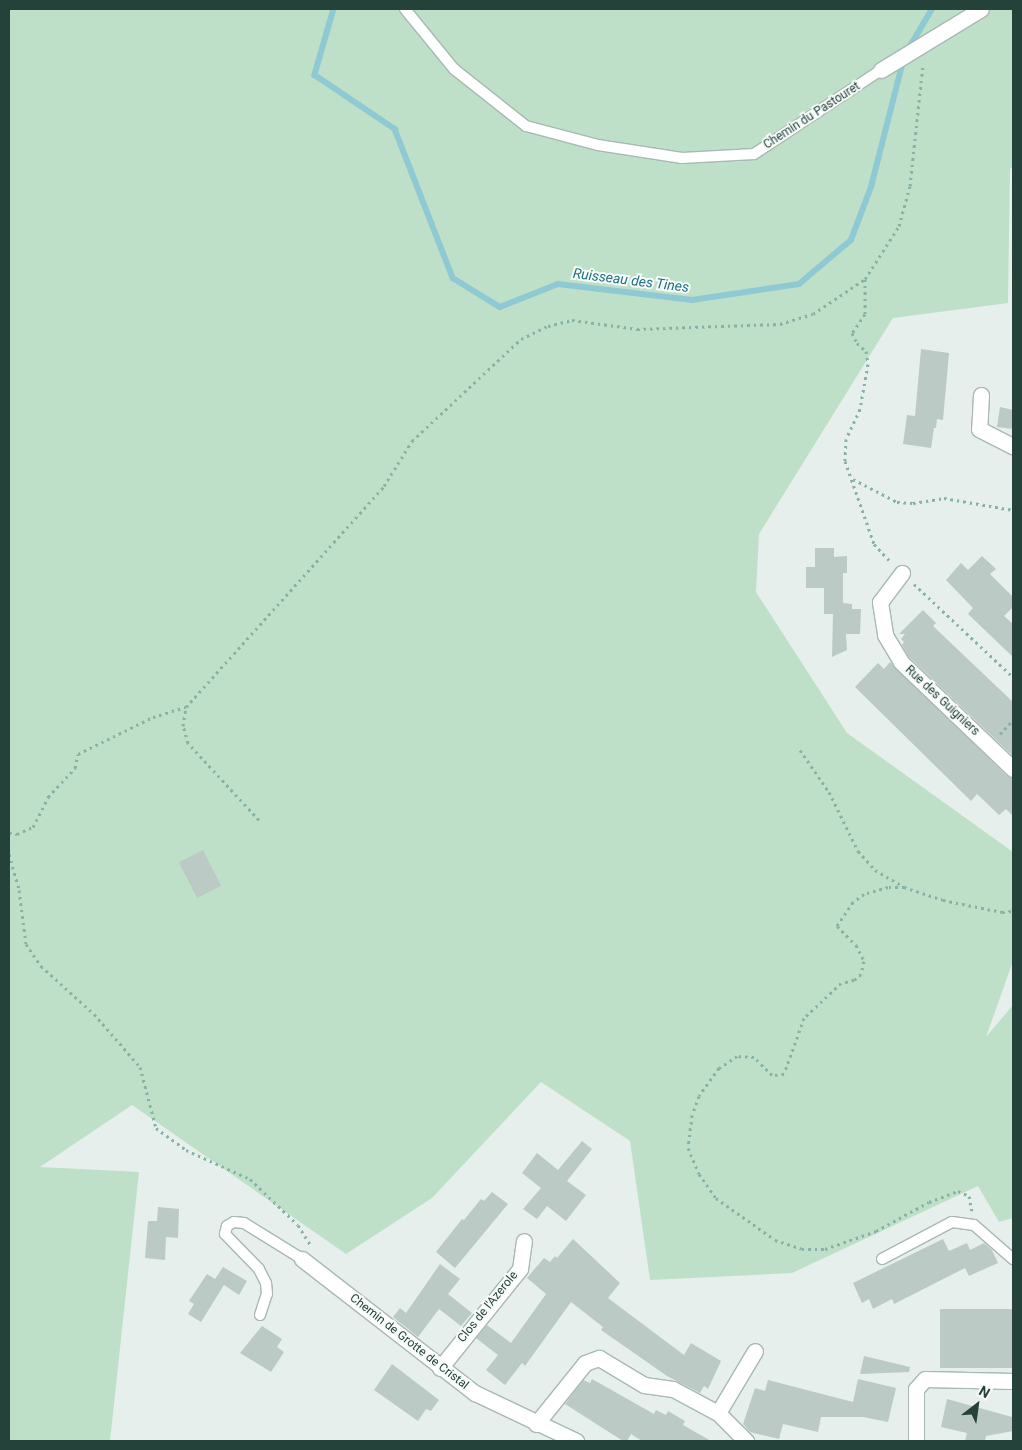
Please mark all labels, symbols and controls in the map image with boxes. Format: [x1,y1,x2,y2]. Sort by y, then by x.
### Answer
street label: Chemin du Pastouret [761,79,863,153]
water label: Ruisseau des Tines [572,265,690,295]
street label: Rue des Guigniers [902,663,982,739]
street label: Clos de l'Azerole [455,1269,521,1345]
street label: Chemin de Grotte de Cristal [347,1291,471,1393]
north arrow [952,1380,1002,1430]
text: N [976,1383,993,1401]

